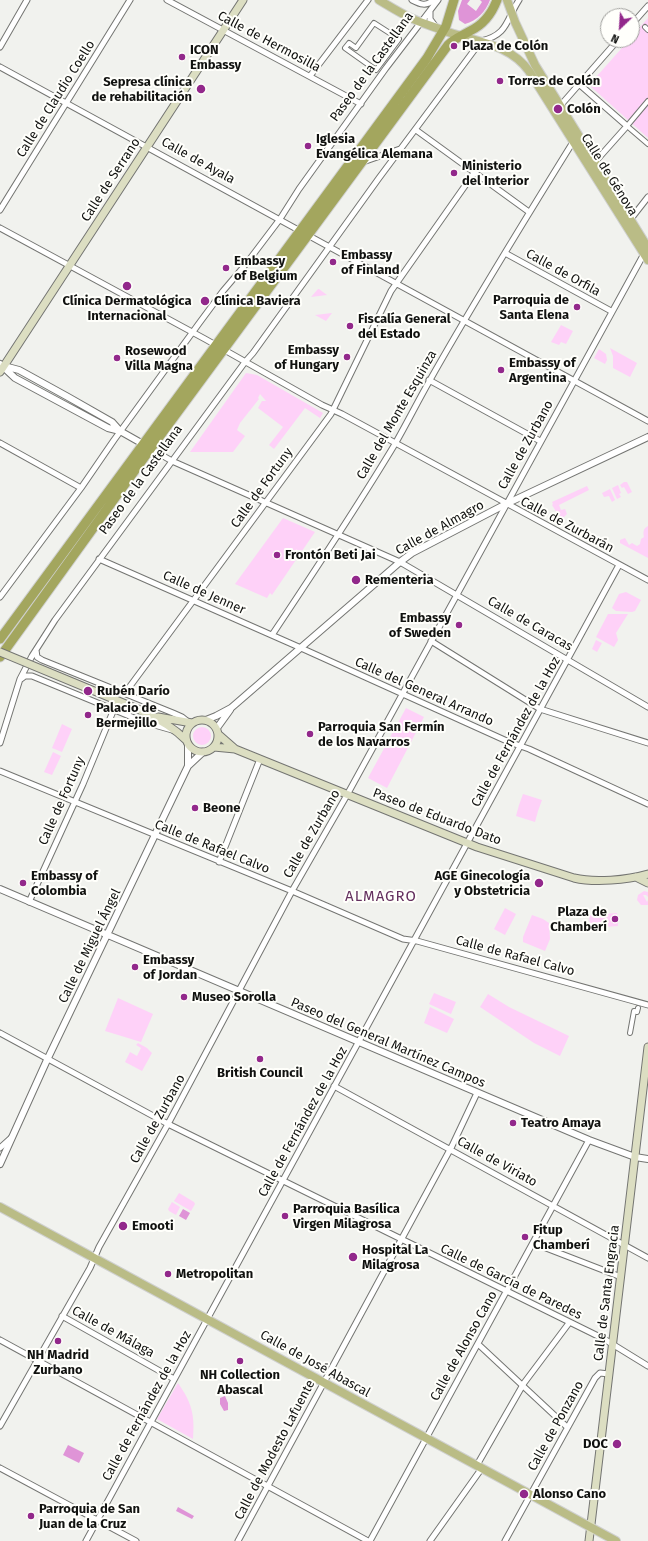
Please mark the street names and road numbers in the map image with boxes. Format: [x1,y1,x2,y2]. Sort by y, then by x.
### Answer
street label: Calle de Hermosilla [215,8,323,76]
street label: Paseo de la Castellana [327,9,417,125]
street label: Calle de Claudio Coello [14,37,98,161]
street label: Calle de Génova [577,131,641,219]
street label: Calle de Ayala [158,134,238,188]
street label: Calle de Serrano [78,135,144,225]
street label: Calle de Orfila [523,246,603,300]
street label: Calle del Monte Esquinza [354,348,440,482]
street label: Calle de Zurbano [495,398,557,492]
street label: Paseo de la Castellana [96,422,186,538]
street label: Calle de Fortuny [228,445,296,531]
street label: Calle de Zurbarán [518,494,616,556]
street label: Calle de Almagro [393,497,487,559]
street label: Calle de Jenner [160,568,248,618]
street label: Calle de Caracas [485,593,575,655]
street label: Calle del General Arrando [352,654,496,730]
street label: Calle de Fernández de la Hoz [468,654,564,810]
street label: Calle de Fortuny [36,754,88,848]
street label: Paseo de Eduardo Dato [371,785,503,849]
street label: Calle de Zurbano [280,787,344,881]
street label: Calle de Rafael Calvo [152,817,272,877]
street label: Calle de Miguel Ángel [56,886,124,1006]
street label: Calle de Rafael Calvo [454,933,576,979]
street label: Paseo del General Martínez Campos [288,995,488,1091]
street label: Calle de Fernández de la Hoz [255,1044,351,1200]
street label: Calle de Zurbano [127,1072,189,1166]
street label: Calle de Viriato [454,1134,540,1190]
street label: Calle de Santa Engracia [591,1224,623,1362]
street label: Calle de García de Paredes [438,1241,584,1323]
street label: Calle de Alonso Cano [427,1288,501,1404]
street label: Calle de Málaga [69,1303,157,1361]
street label: Calle de José Abascal [257,1327,373,1401]
street label: Calle de Fernández de la Hoz [99,1328,195,1484]
street label: Calle de Modesto Lafuente [231,1377,319,1523]
street label: Calle de Ponzano [525,1378,587,1474]

